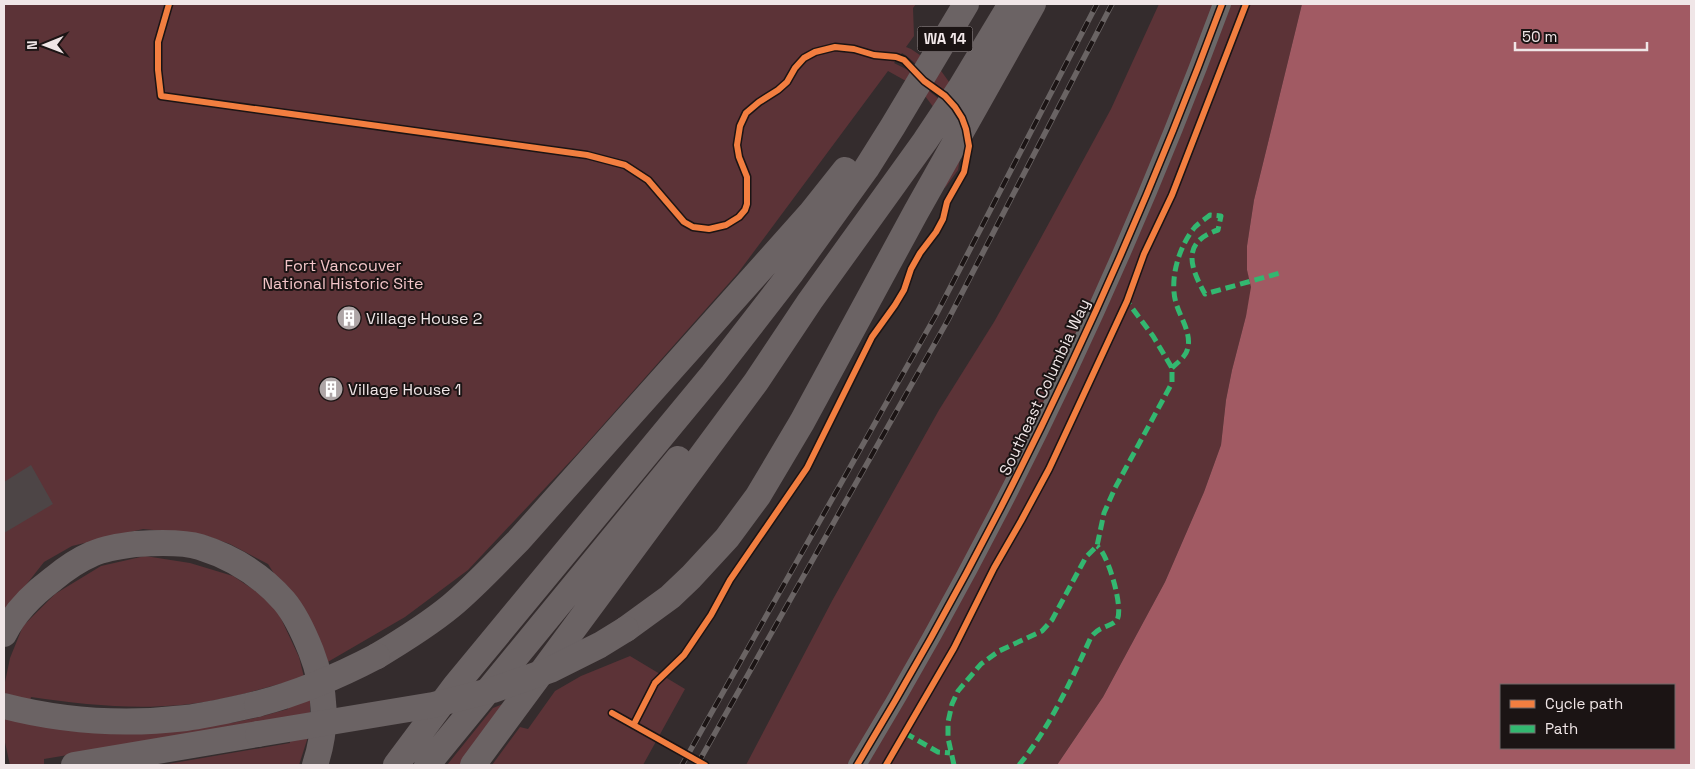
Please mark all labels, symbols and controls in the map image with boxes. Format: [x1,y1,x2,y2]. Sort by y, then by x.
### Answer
north arrow [20,20,70,70]
scale bar [1515,20,1648,52]
road number: WA 14 [918,26,972,52]
text: 50 m [1522,27,1557,46]
text: N [23,40,41,50]
park label: Fort Vancouver National Historic Site [262,255,424,294]
street label: Southeast Columbia Way [994,295,1095,479]
building icon: Village House 2 [336,305,362,331]
place label: Village House 2 [366,308,482,329]
building icon: Village House 1 [318,376,344,402]
place label: Village House 1 [348,379,461,400]
legend [1500,684,1675,749]
text: Cycle path [1545,694,1623,713]
text: Path [1545,719,1578,738]

